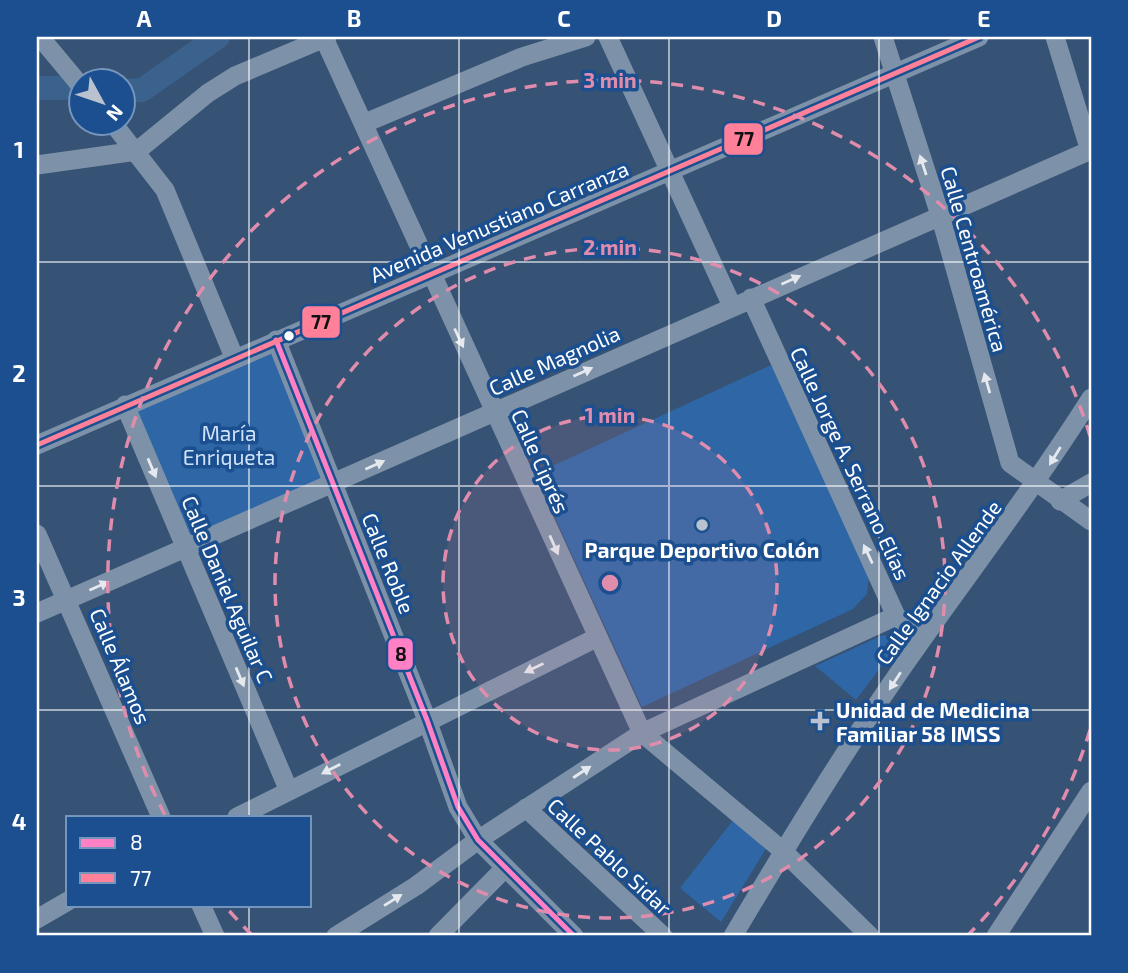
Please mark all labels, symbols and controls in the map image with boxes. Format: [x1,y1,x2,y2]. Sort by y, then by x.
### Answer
text: A [136,4,152,32]
text: B [347,4,361,32]
text: C [557,4,571,32]
text: D [766,4,782,32]
text: E [977,4,991,32]
north arrow [66,66,136,136]
text: 3 min [583,67,637,92]
text: N [102,101,129,126]
line badge: 77 [723,122,764,156]
text: 77 [734,127,754,150]
text: 1 [14,135,24,163]
one-way arrow [917,154,928,175]
street label: Avenida Venustiano Carranza [366,155,632,287]
street label: Calle Centroamérica [937,163,1013,355]
text: 2 min [583,234,637,259]
one-way arrow [780,274,801,285]
line badge: 77 [301,305,341,339]
text: 77 [311,310,331,333]
street label: Calle Magnolia [485,320,623,400]
one-way arrow [453,328,465,348]
unlabelled marker [282,329,296,343]
street label: Calle Jorge A. Serrano Elías [786,343,916,583]
text: 2 [12,359,26,387]
one-way arrow [573,366,593,378]
one-way arrow [982,372,992,393]
text: 1 min [585,402,635,427]
street label: Calle Ciprés [507,405,575,517]
park label: María Enriqueta [183,420,275,469]
one-way arrow [1048,446,1061,465]
one-way arrow [146,457,157,478]
one-way arrow [365,459,385,471]
street label: Calle Daniel Aguilar C [177,492,279,686]
street label: Calle Ignacio Allende [870,495,1006,669]
street label: Calle Roble [358,509,420,617]
marker: Parque Deportivo Colón [694,517,710,533]
one-way arrow [548,535,560,555]
place label: Parque Deportivo Colón [585,537,819,562]
one-way arrow [862,543,873,564]
centre of rings [598,571,622,595]
one-way arrow [89,580,110,591]
text: 3 [12,583,26,611]
street label: Calle Álamos [85,604,157,728]
line badge: 8 [387,637,414,671]
text: 8 [395,642,407,665]
one-way arrow [524,662,544,673]
one-way arrow [235,667,246,688]
one-way arrow [888,671,901,691]
place label: Unidad de Medicina Familiar 58 IMSS [836,697,1030,746]
marker: Unidad de Medicina Familiar 58 IMSS [810,711,830,731]
one-way arrow [321,764,341,775]
one-way arrow [572,766,591,779]
street label: Calle Pablo Sidar [543,792,677,920]
text: 4 [12,807,26,835]
legend [66,816,312,906]
text: 8 [130,829,143,854]
text: 77 [130,865,152,890]
one-way arrow [384,894,403,907]

